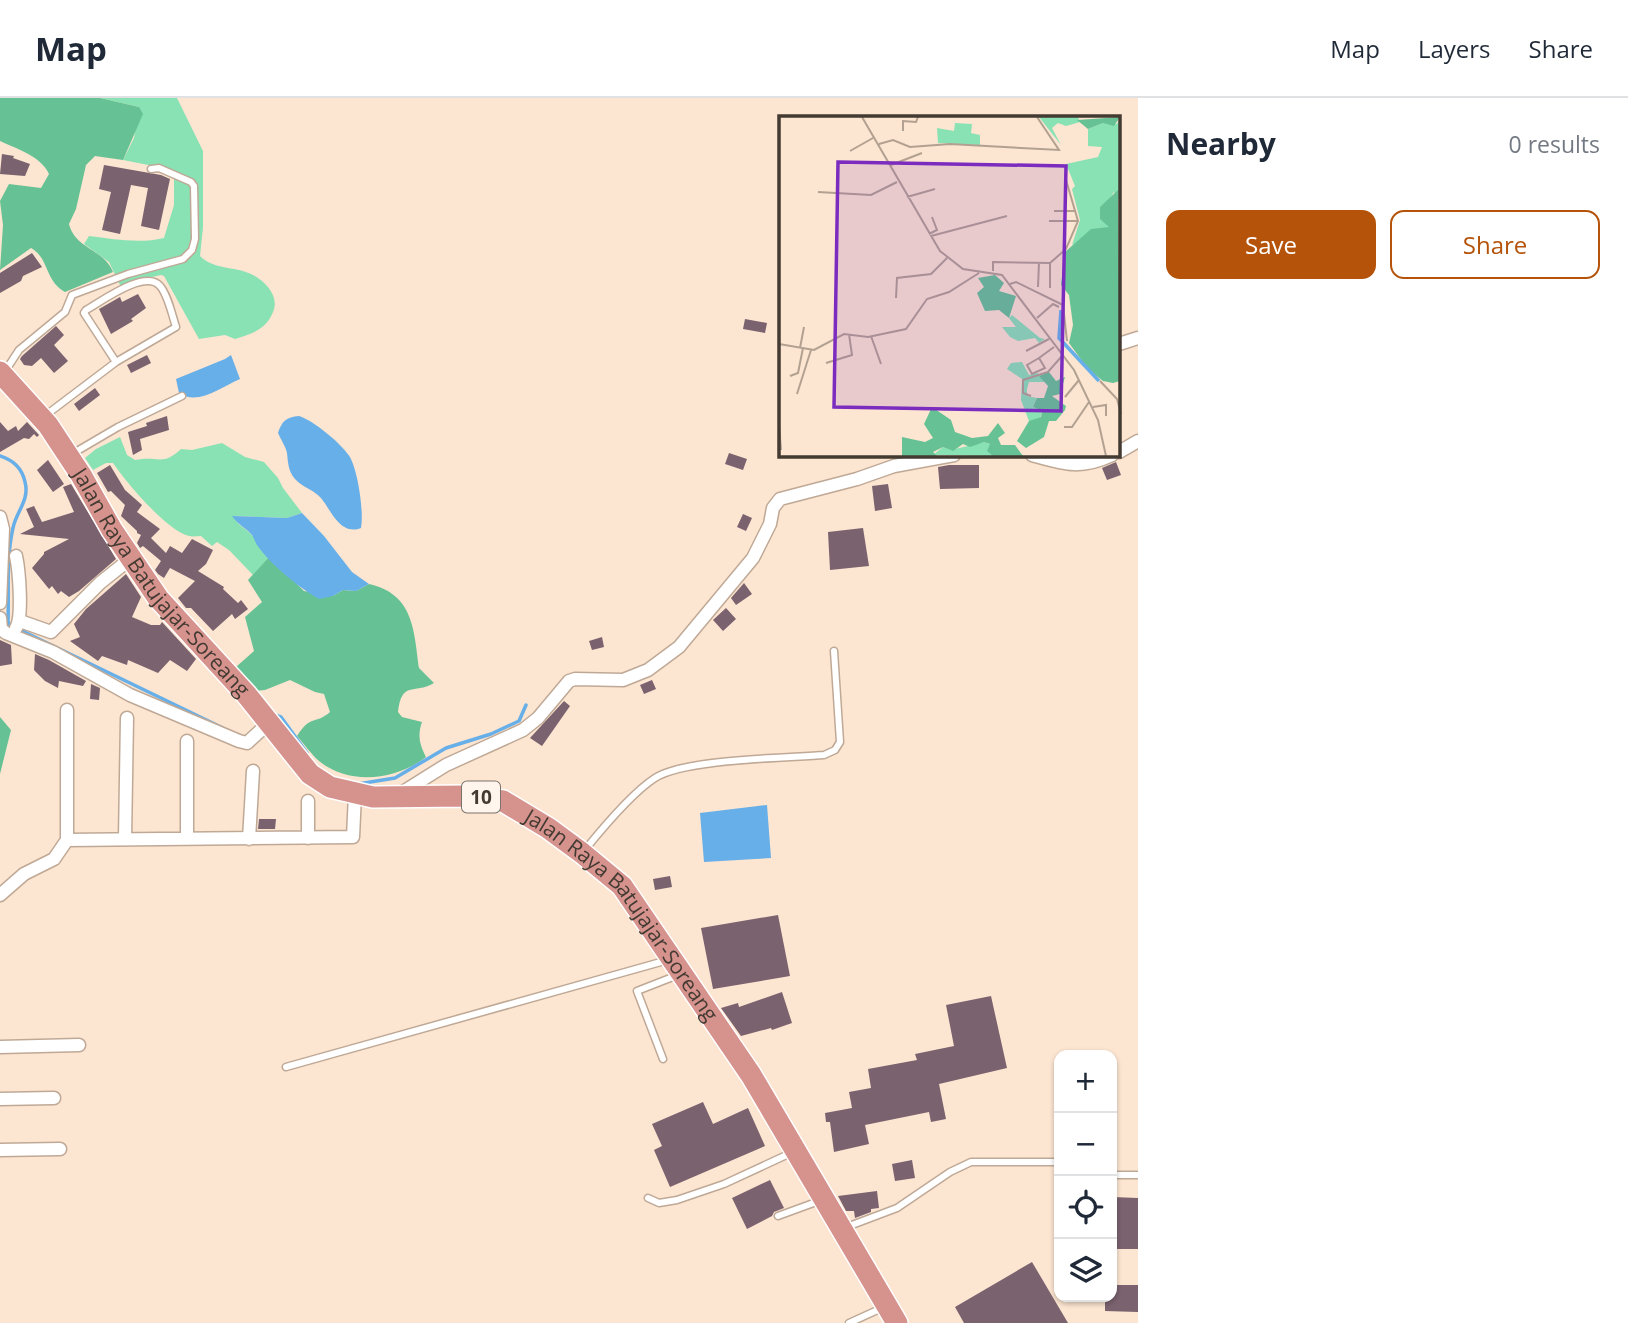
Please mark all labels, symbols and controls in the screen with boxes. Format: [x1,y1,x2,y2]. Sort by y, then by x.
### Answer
text: Map [35,26,107,71]
text: Map [1330,32,1380,65]
text: Layers [1418,32,1491,65]
text: Share [1529,32,1593,65]
inset map [779,116,1120,457]
text: Nearby [1166,123,1276,164]
text: 0 results [1509,128,1600,160]
button: Save [1166,210,1376,279]
button: Share [1390,210,1600,279]
street label: Jalan Raya Batujajar-Soreang [66,460,257,702]
road number: 10 [462,782,500,812]
street label: Jalan Raya Batujajar-Soreang [518,801,725,1026]
map controls [1054,1050,1117,1302]
button: + [1054,1050,1117,1113]
button: − [1054,1113,1117,1176]
button: locate [1054,1176,1117,1239]
button: layers [1054,1239,1117,1302]

